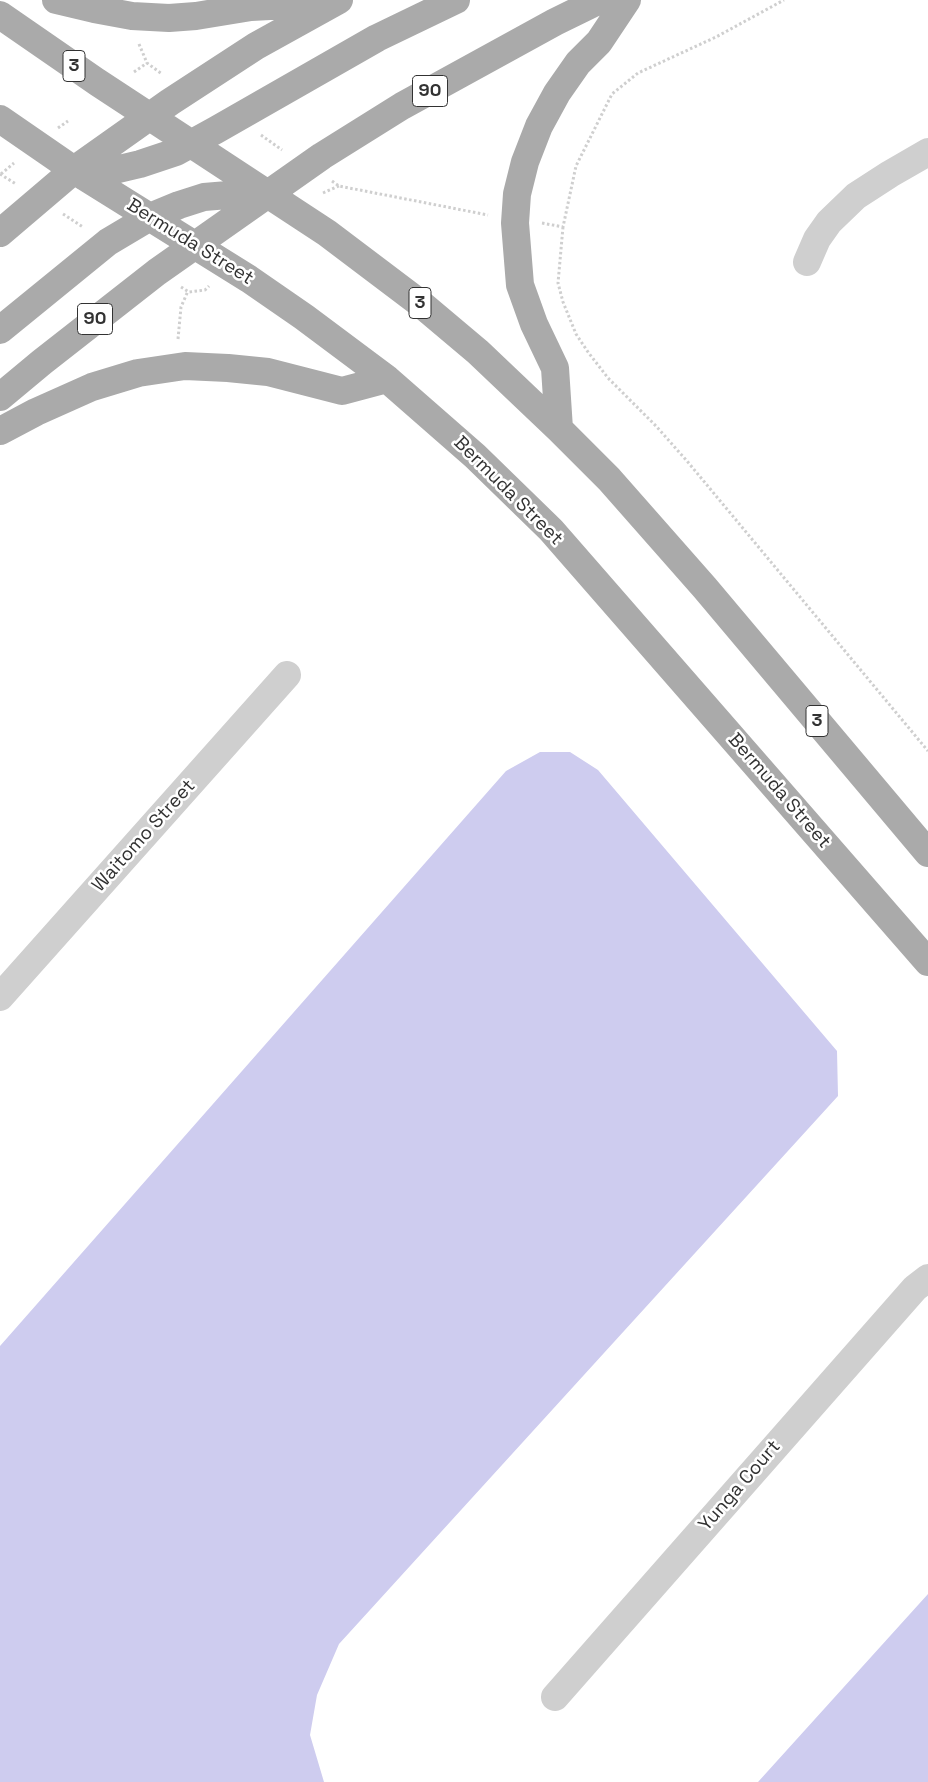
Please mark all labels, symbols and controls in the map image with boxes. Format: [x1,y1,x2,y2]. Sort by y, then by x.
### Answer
road number: 3 [63,50,85,82]
road number: 90 [412,76,448,106]
street label: Bermuda Street [123,194,257,290]
road number: 3 [409,288,431,318]
road number: 90 [78,304,112,334]
street label: Bermuda Street [449,432,567,550]
road number: 3 [806,706,828,736]
street label: Bermuda Street [723,729,835,853]
street label: Waitomo Street [88,775,200,897]
street label: Yunga Court [694,1436,786,1536]

